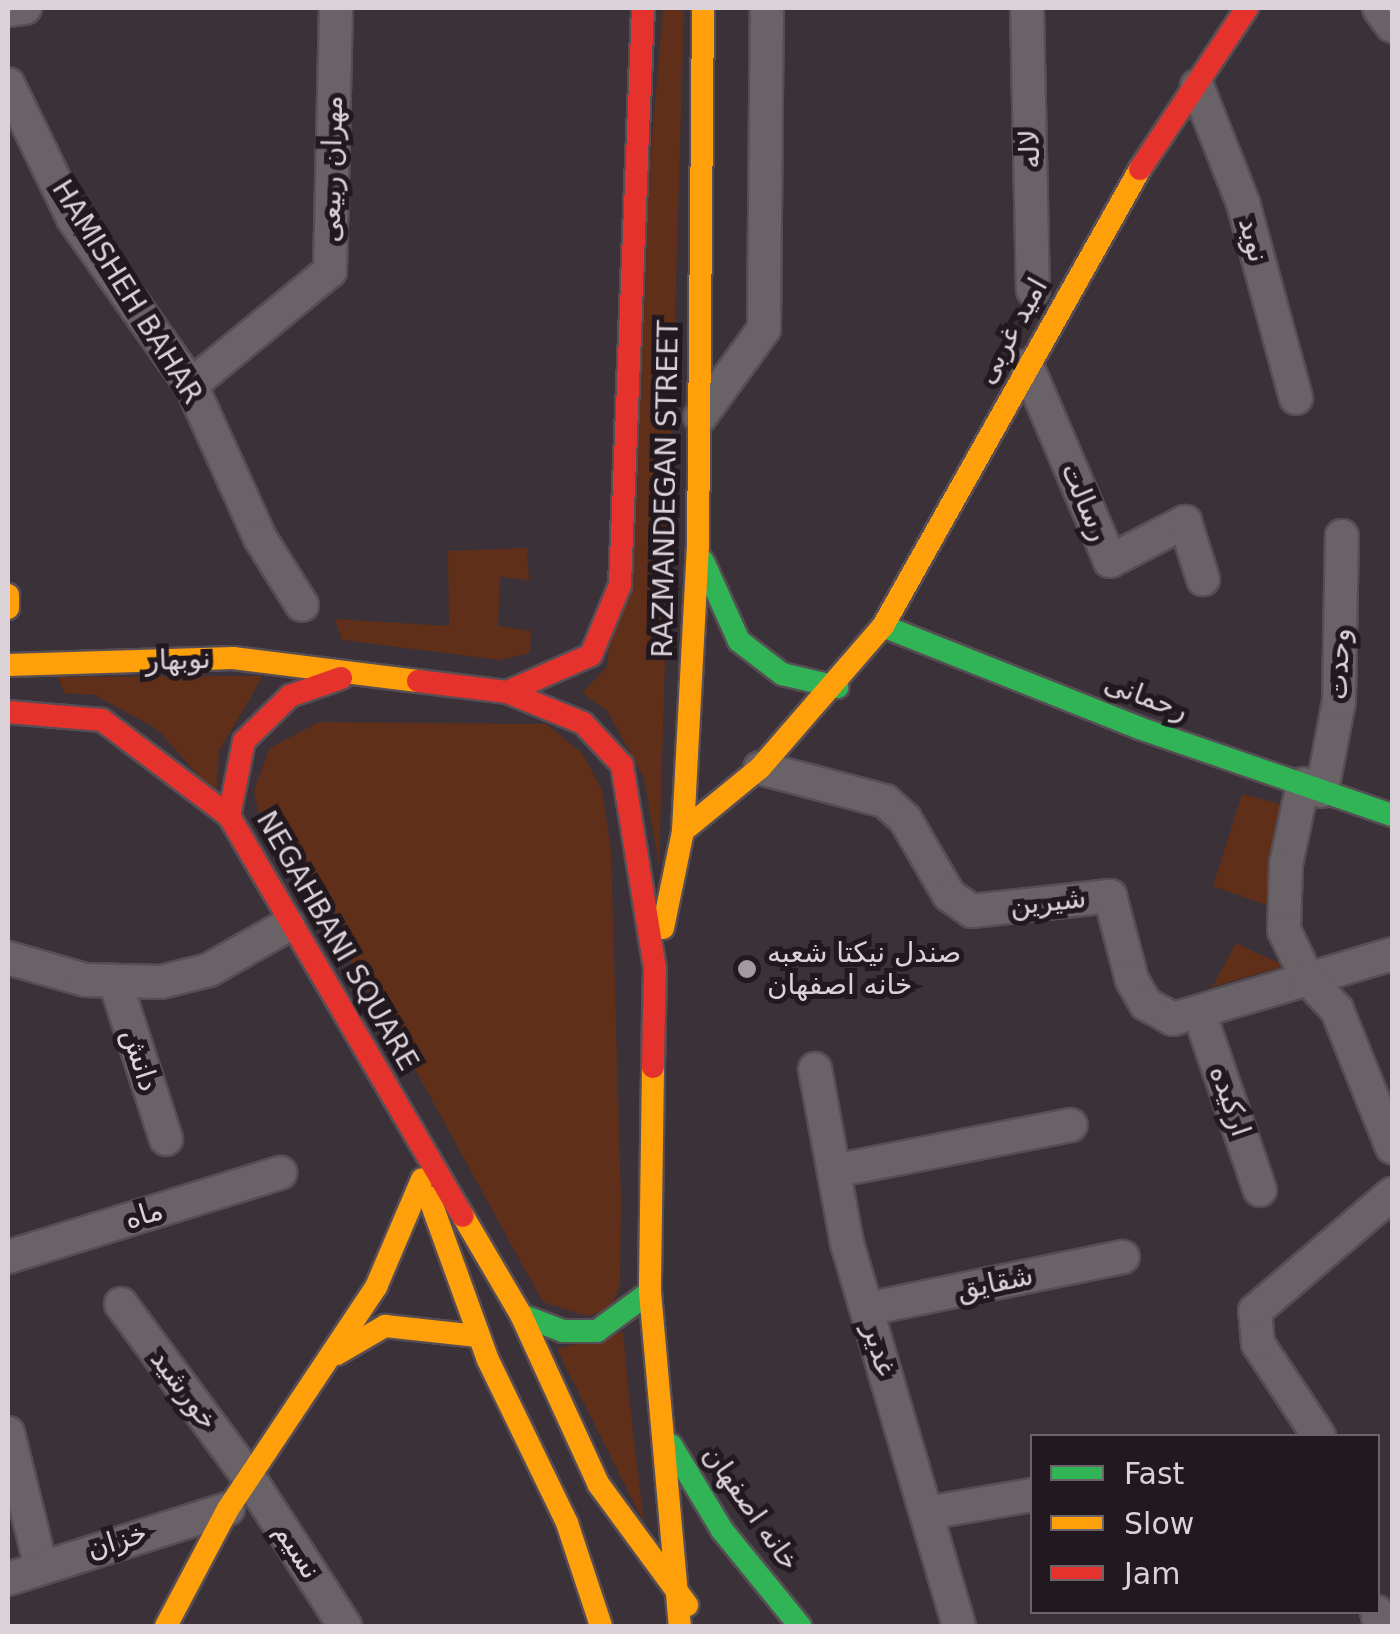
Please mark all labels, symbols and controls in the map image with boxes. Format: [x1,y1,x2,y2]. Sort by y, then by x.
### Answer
street label: مهران ربیعی [314,95,350,243]
street label: لاله [1013,129,1047,169]
street label: HAMISHEH BAHAR [45,174,209,410]
street label: نوید [1231,214,1275,266]
street label: امید غربی [969,272,1055,390]
street label: RAZMANDEGAN STREET [646,320,686,658]
street label: رسالت [1054,458,1116,546]
street label: وحدت [1321,627,1357,701]
street label: نوبهار [145,642,211,678]
street label: رحمانی [1100,666,1192,728]
street label: NEGAHBANI SQUARE [249,805,425,1077]
street label: شیرین [1008,881,1088,923]
place label: صندل نیکتا شعبه خانه اصفهان [767,936,961,1002]
marker: صندل نیکتا شعبه خانه اصفهان [736,958,758,980]
street label: دانش [114,1024,166,1096]
street label: ارکیده [1202,1061,1258,1141]
street label: ماه [121,1193,167,1237]
street label: شقایق [954,1259,1036,1307]
street label: غدیر [856,1320,902,1380]
street label: خورشید [143,1343,225,1437]
legend [1030,1434,1380,1614]
street label: خانه اصفهان [696,1439,806,1577]
text: Fast [1124,1456,1184,1491]
text: Slow [1124,1506,1194,1541]
street label: خزان [83,1516,151,1566]
street label: نسیم [267,1517,327,1585]
text: Jam [1124,1556,1180,1591]

